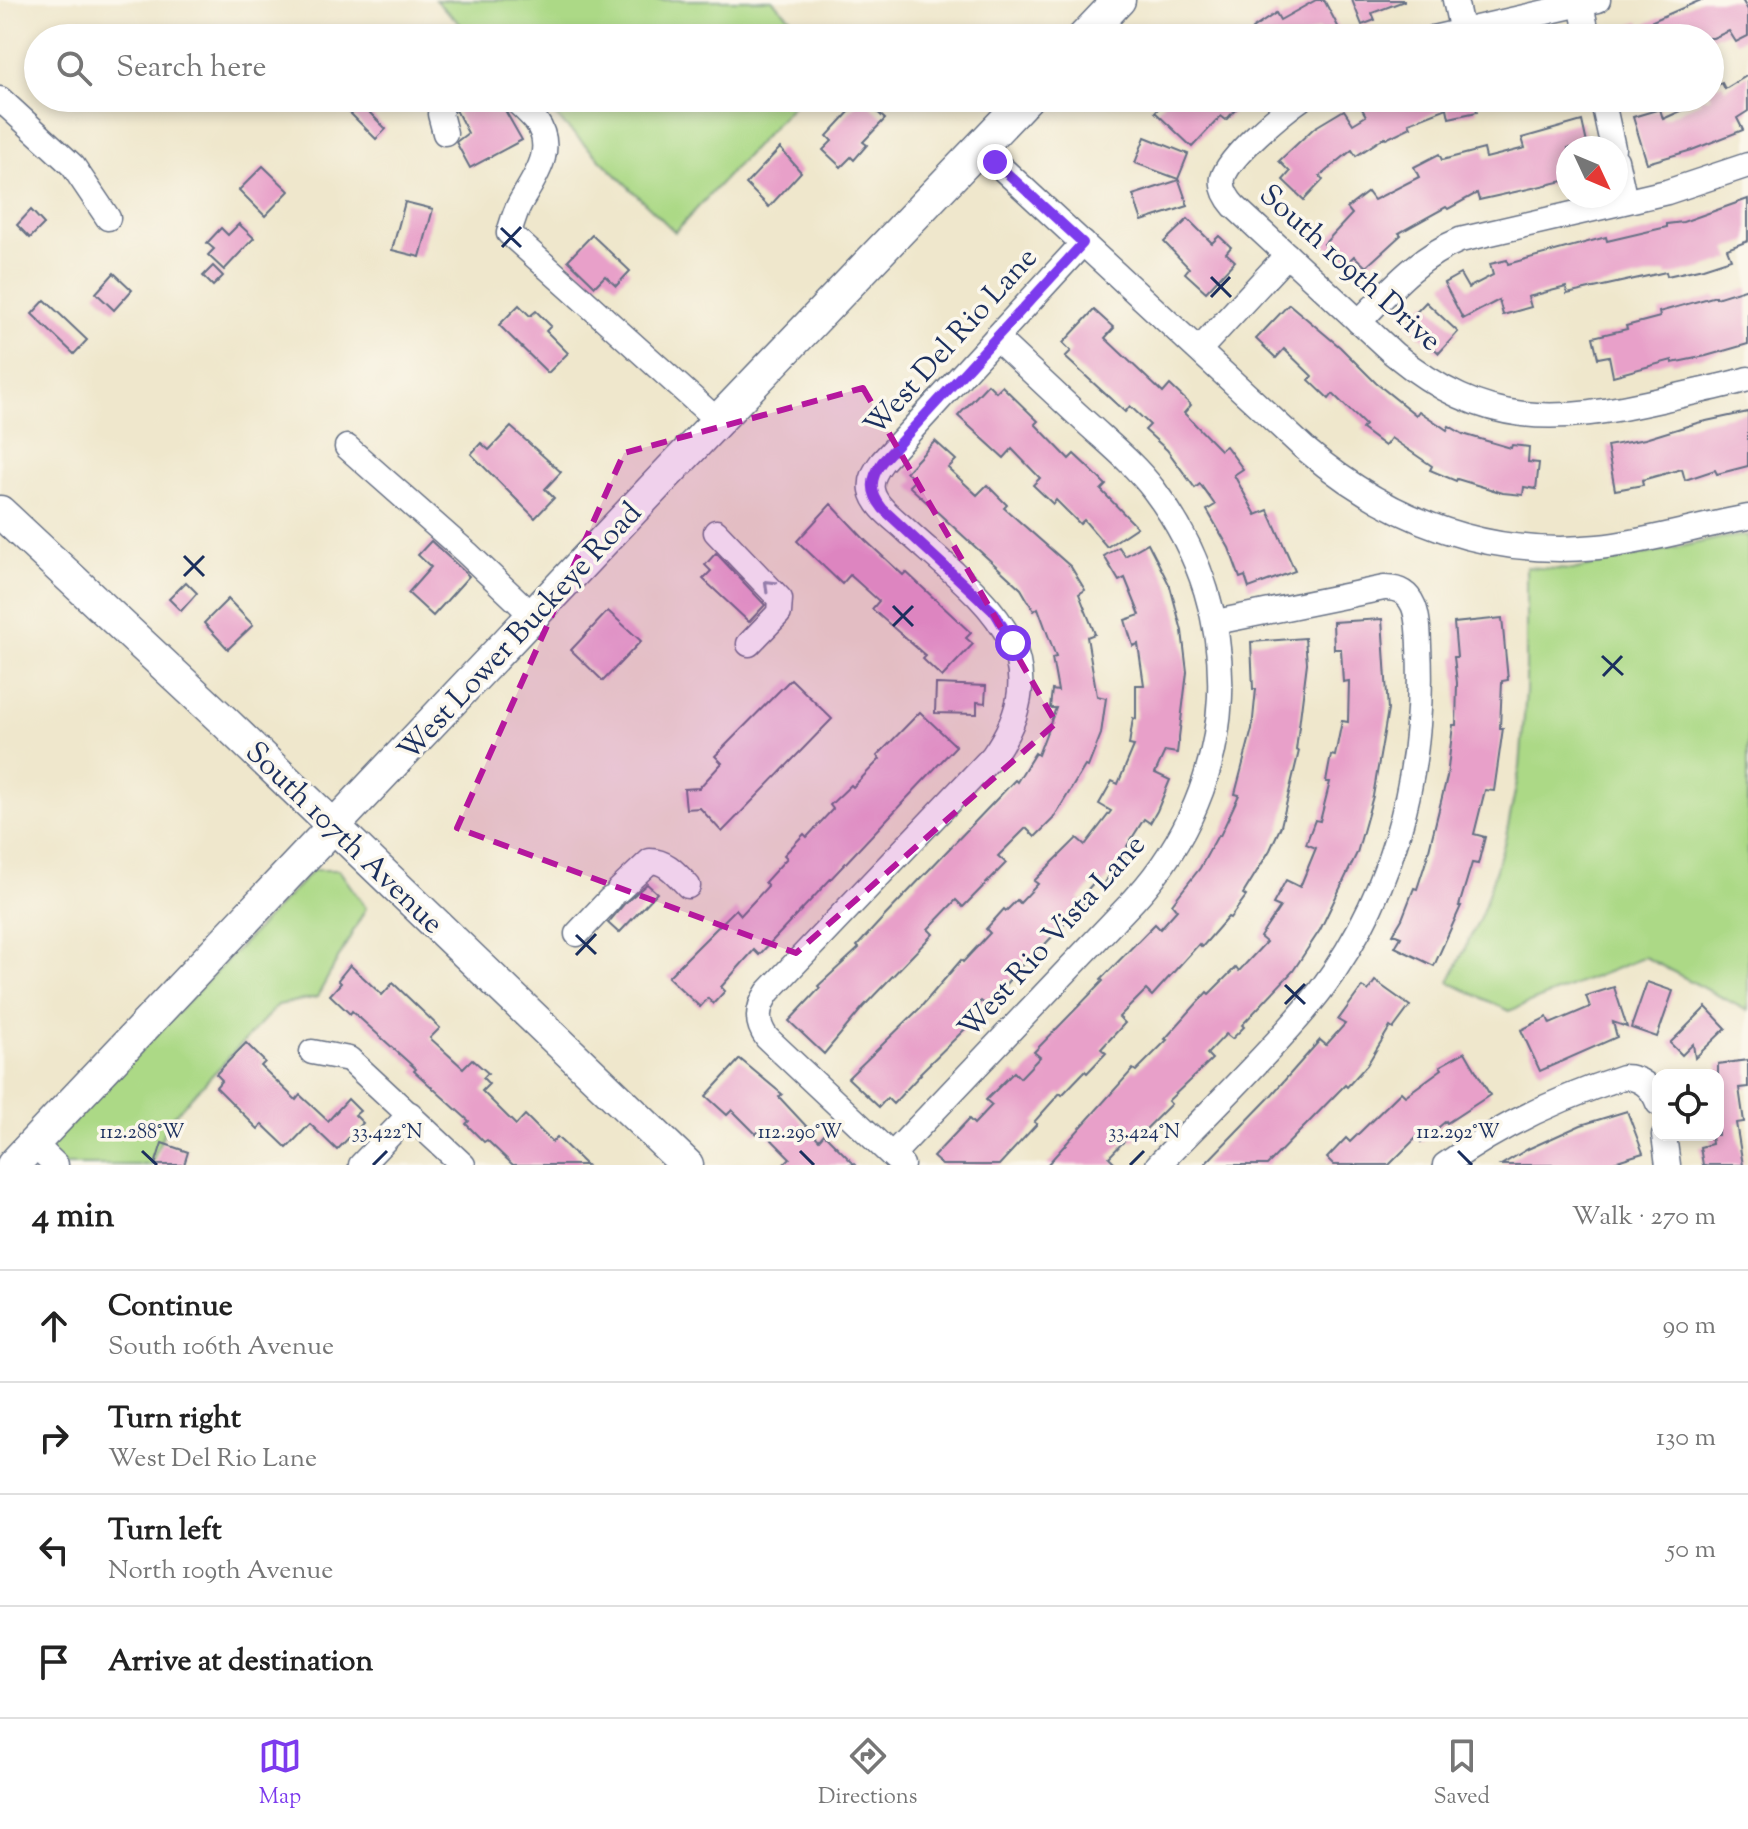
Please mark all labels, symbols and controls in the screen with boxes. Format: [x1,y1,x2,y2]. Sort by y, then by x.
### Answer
search box [24,24,1724,112]
icon: search [52,46,96,90]
text: Search here [116,47,266,90]
north arrow [1556,136,1628,208]
route end [977,144,1013,180]
street label: South 109th Drive [1249,175,1450,363]
street label: West Del Rio Lane [855,239,1049,447]
street label: West Lower Buckeye Road [389,493,653,772]
one-way arrow [764,580,778,595]
route start [995,625,1031,661]
street label: South 107th Avenue [234,733,452,945]
street label: West Rio Vista Lane [949,826,1157,1049]
map controls [1652,1069,1724,1141]
button: locate [1652,1069,1724,1141]
text: 112.288°W [100,1119,184,1148]
text: 33.422°N [352,1119,422,1148]
text: 112.290°W [758,1119,842,1148]
text: 33.424°N [1108,1119,1180,1148]
text: 112.292°W [1416,1119,1500,1148]
text: 4 min [32,1193,114,1242]
text: Walk · 270 m [1572,1199,1716,1236]
text: Continue [108,1286,233,1329]
icon: ahead [32,1304,76,1348]
text: 90 m [1663,1308,1716,1345]
text: South 106th Avenue [108,1329,334,1366]
text: Turn right [108,1398,241,1441]
icon: right [32,1416,76,1460]
text: 130 m [1656,1420,1716,1457]
text: West Del Rio Lane [108,1441,317,1478]
text: Turn left [108,1510,222,1553]
icon: left [32,1528,76,1572]
text: 50 m [1666,1532,1716,1569]
text: North 109th Avenue [108,1553,333,1590]
icon: arrive [32,1640,76,1684]
text: Arrive at destination [108,1641,373,1684]
tab: Map [258,1734,302,1814]
tab: Directions [818,1734,917,1814]
tab: Saved [1433,1734,1490,1814]

